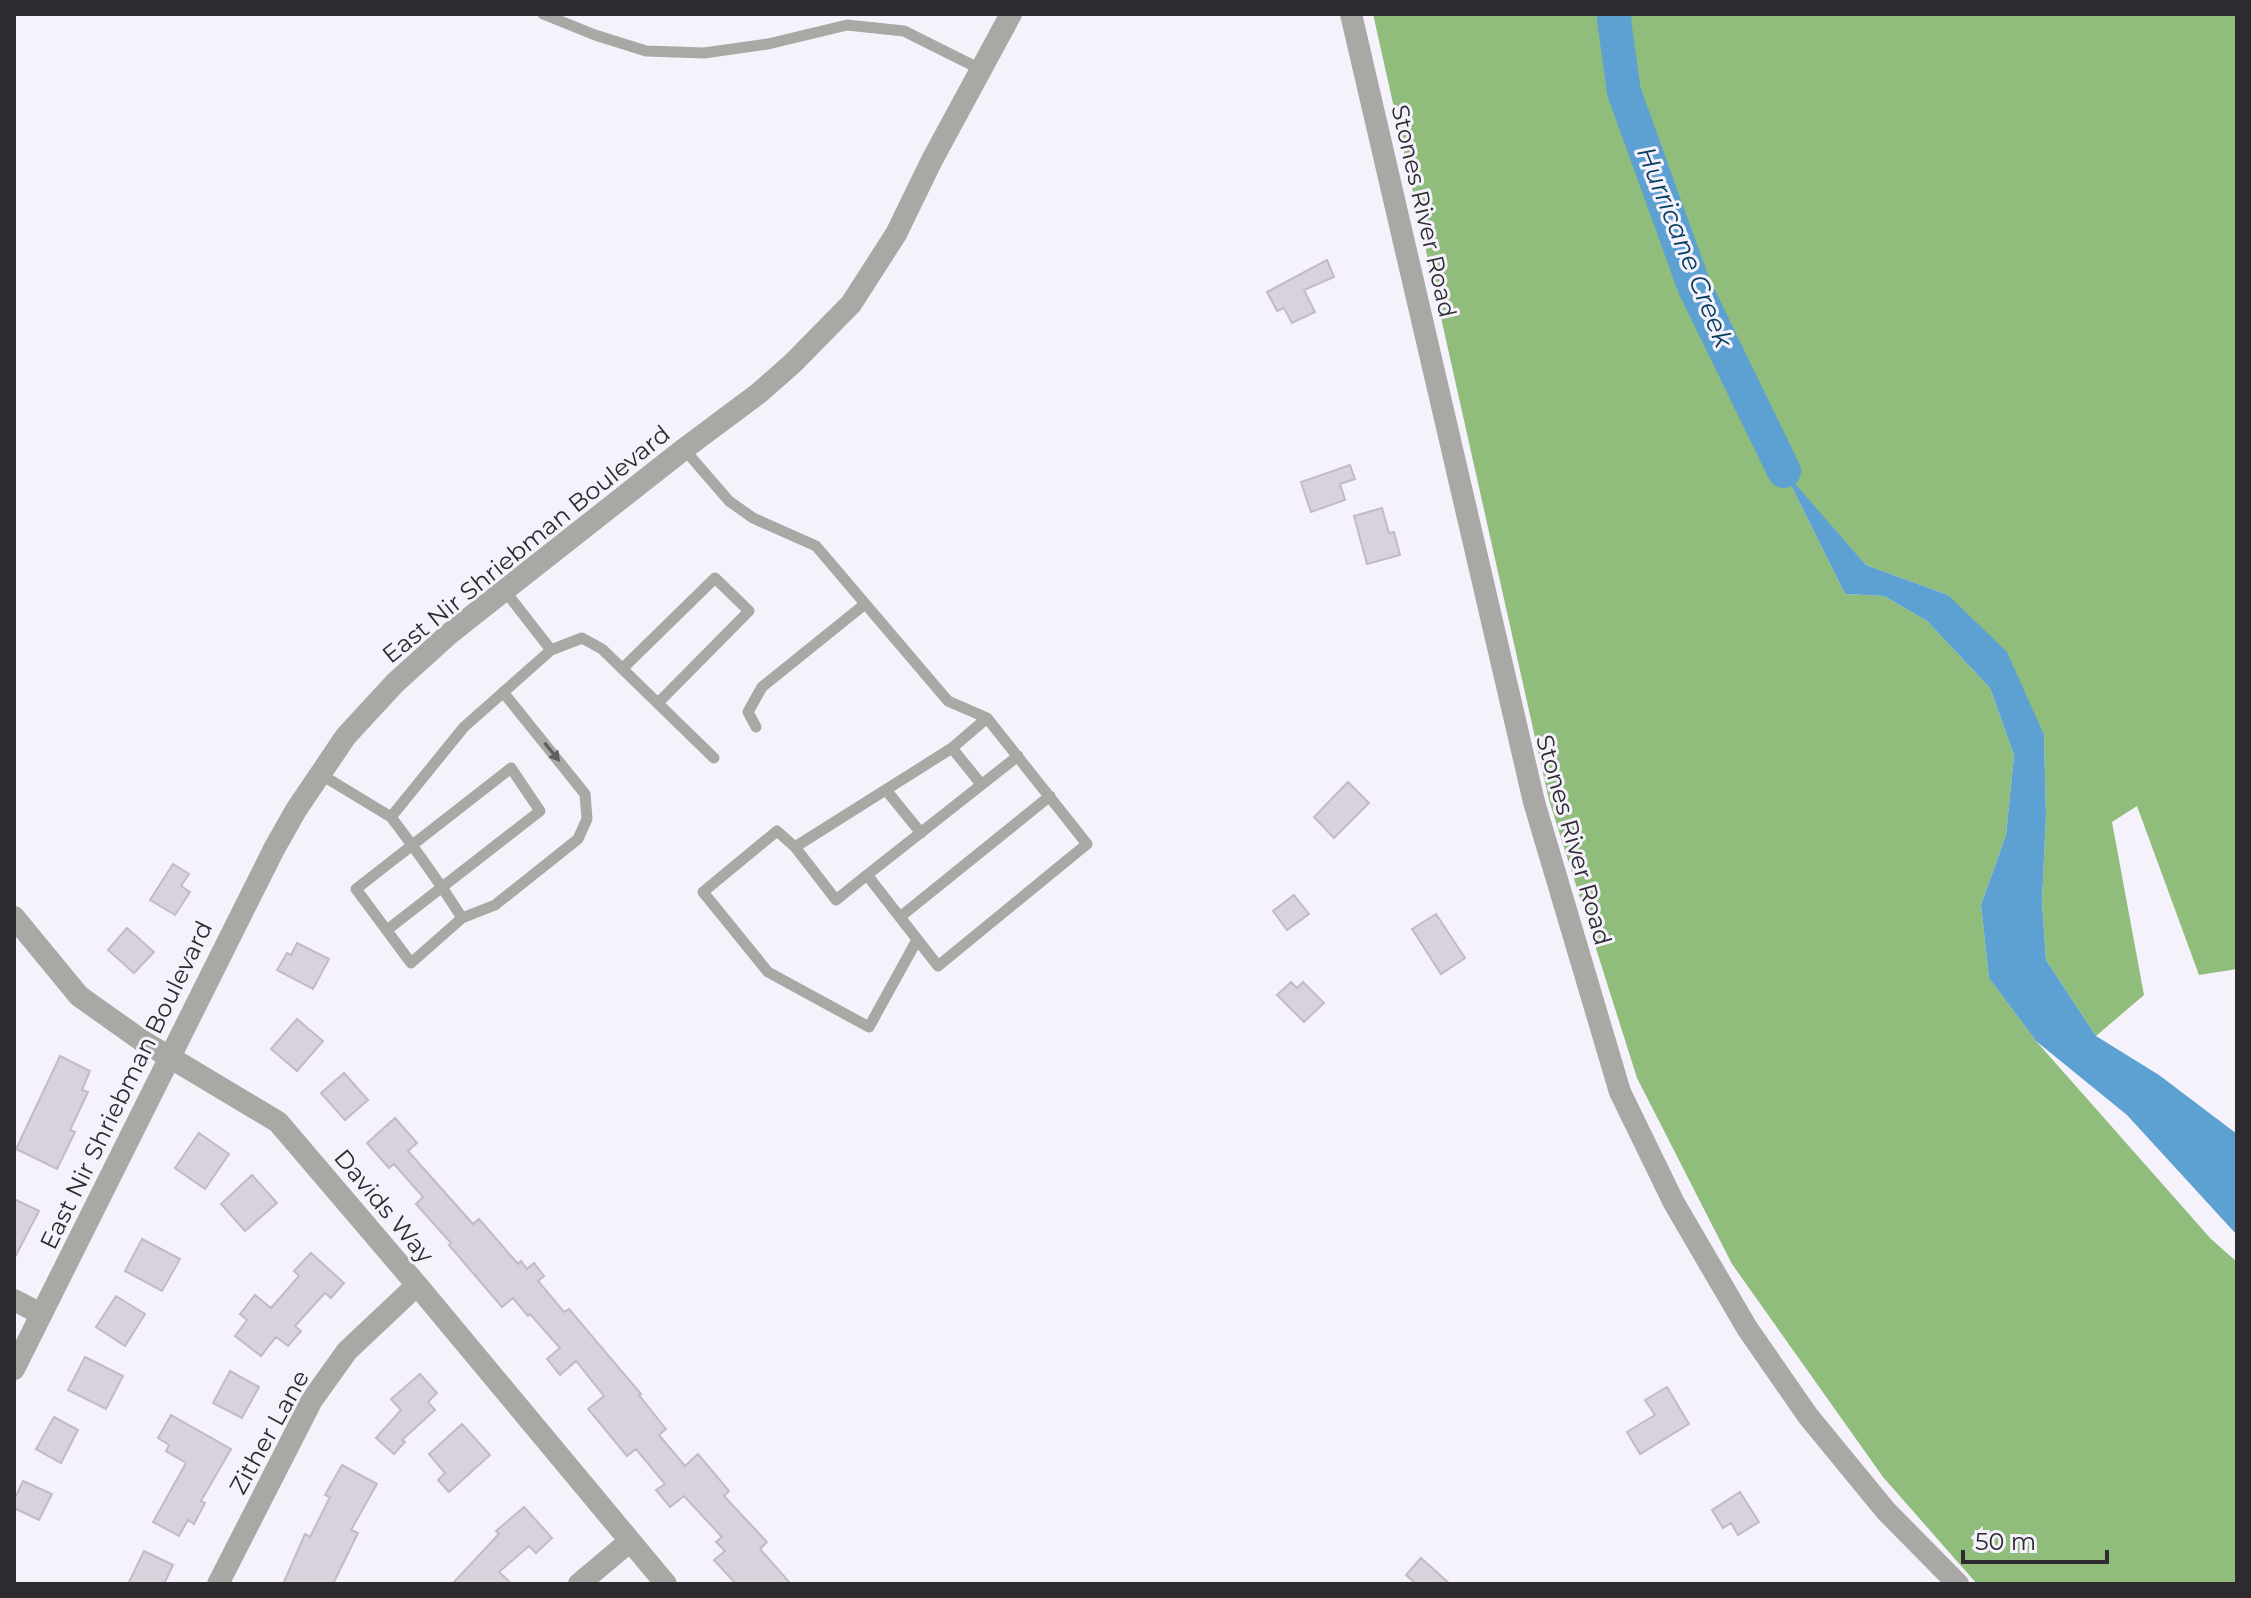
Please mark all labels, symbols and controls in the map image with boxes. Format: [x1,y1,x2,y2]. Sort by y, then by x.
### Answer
street label: Stones River Road [1385,102,1463,320]
water label: Hurricane Creek [1630,142,1740,354]
street label: East Nir Shriebman Boulevard [376,419,676,669]
street label: Stones River Road [1530,731,1618,949]
one-way arrow [544,742,560,762]
street label: East Nir Shriebman Boulevard [34,916,218,1254]
street label: Davids Way [328,1143,440,1269]
street label: Zither Lane [223,1365,315,1499]
scale bar [1963,1514,2107,1564]
text: 50 m [1975,1527,2036,1556]

